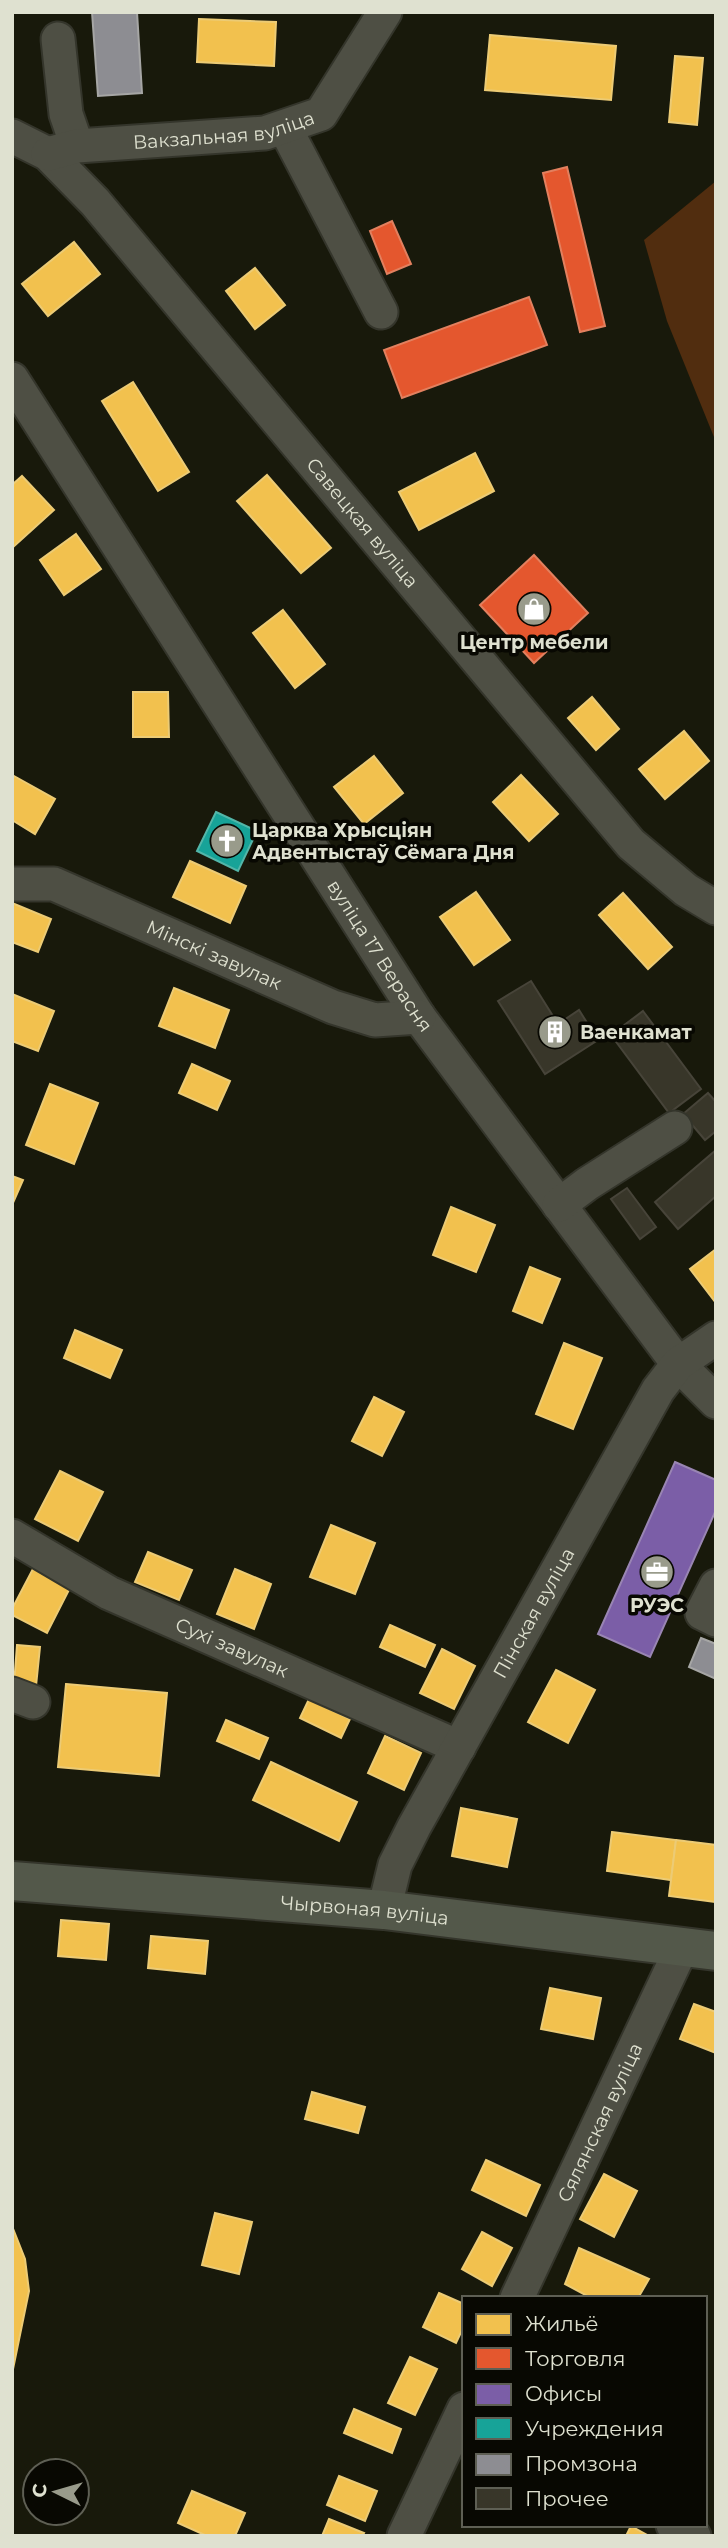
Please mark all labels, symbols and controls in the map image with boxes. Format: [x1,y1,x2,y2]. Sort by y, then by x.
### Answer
street label: Вакзальная вуліца [132,106,317,154]
street label: Савецкая вуліца [301,453,423,593]
shop icon: Центр мебели [515,590,553,628]
place label: Центр мебели [460,631,608,654]
place label: Царква Хрысціян Адвентыстаў Сёмага Дня [252,819,514,864]
church icon: Царква Хрысціян Адвентыстаў Сёмага Дня [208,822,246,860]
street label: вуліца 17 Верасня [322,875,437,1036]
street label: Мінскі завулак [143,915,285,995]
building icon: Ваенкамат [536,1013,574,1051]
place label: Ваенкамат [580,1021,692,1044]
street label: Пінская вуліца [488,1544,580,1682]
office icon: РУЭС [638,1553,676,1591]
place label: РУЭС [630,1594,684,1617]
street label: Сухі завулак [172,1613,292,1683]
street label: Чырвоная вуліца [280,1891,450,1930]
street label: Сялянская вуліца [553,2039,647,2206]
legend [462,2296,707,2527]
text: Жильё [525,2311,599,2336]
text: Торговля [525,2346,626,2371]
text: Офисы [525,2381,602,2406]
text: Учреждения [525,2416,664,2441]
text: Промзона [525,2451,638,2476]
north arrow [21,2457,91,2527]
text: С [28,2482,52,2498]
text: Прочее [525,2486,609,2511]

